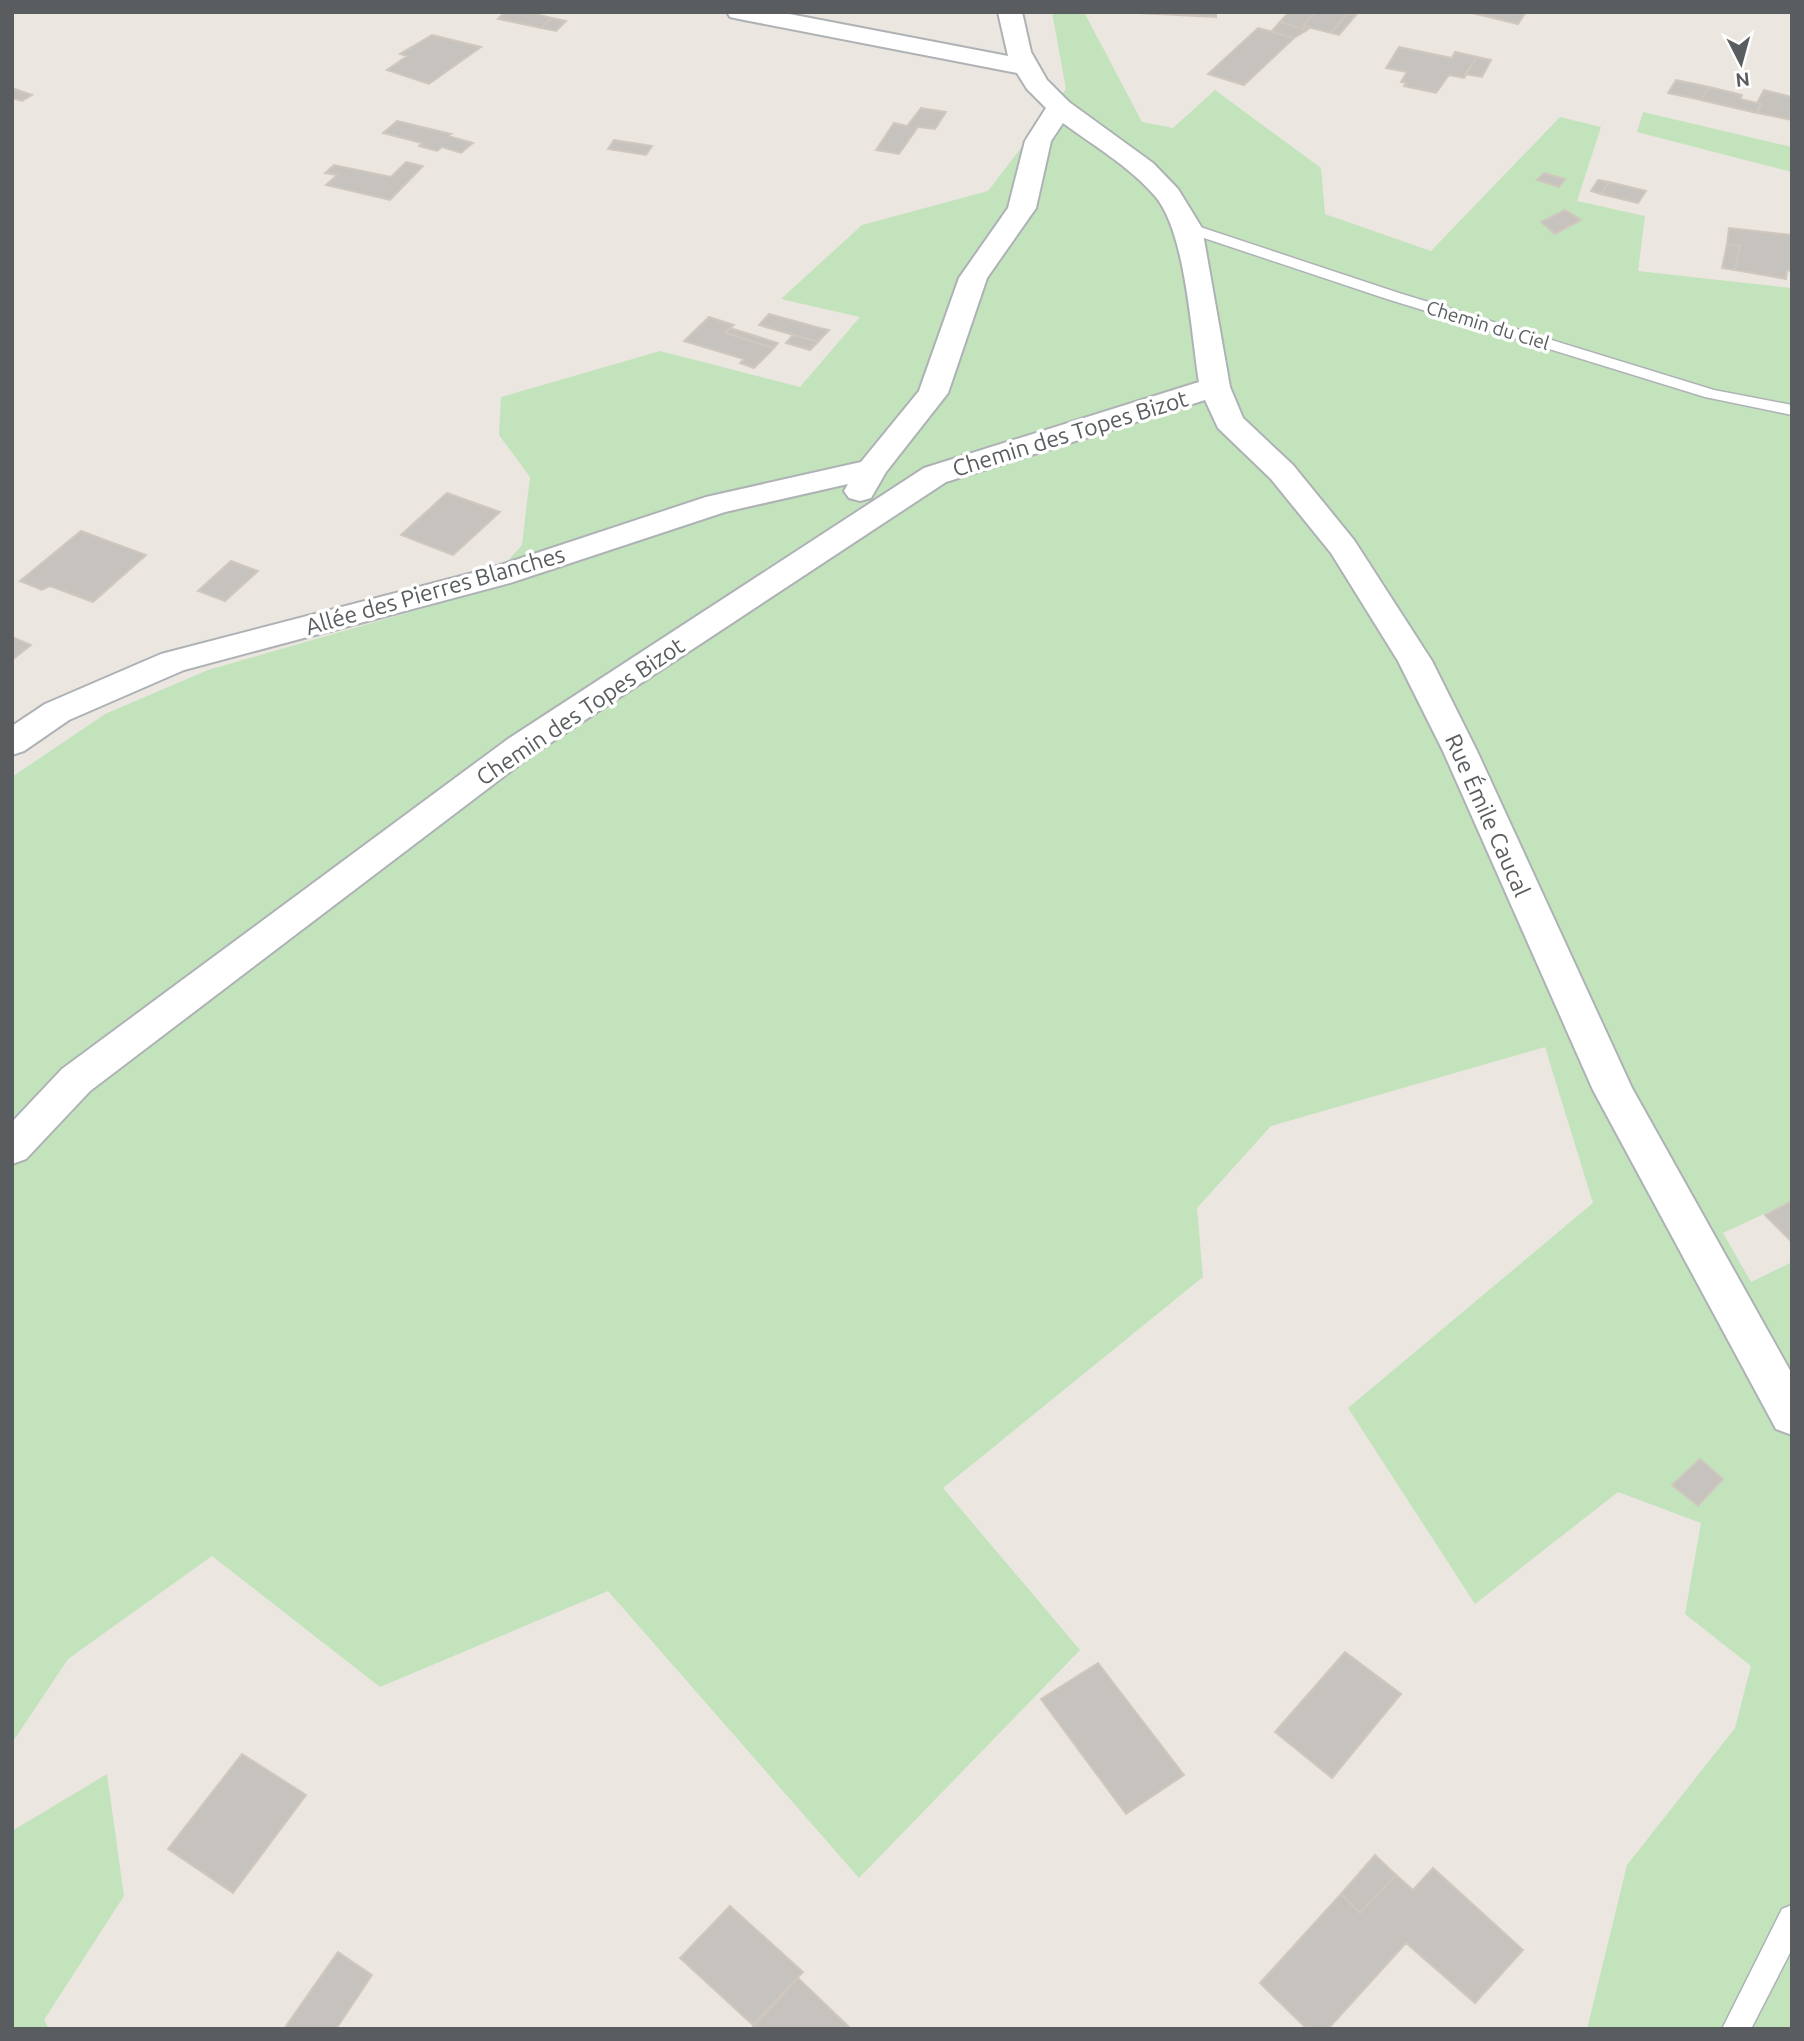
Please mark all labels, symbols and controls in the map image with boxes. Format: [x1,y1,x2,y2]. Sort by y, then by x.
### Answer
north arrow [1706,28,1776,98]
text: N [1735,68,1751,92]
street label: Chemin du Ciel [1424,296,1552,354]
street label: Chemin des Topes Bizot [949,385,1191,481]
street label: Allée des Pierres Blanches [302,541,568,639]
street label: Chemin des Topes Bizot [472,632,688,790]
street label: Rue Émile Caucal [1441,729,1536,900]

